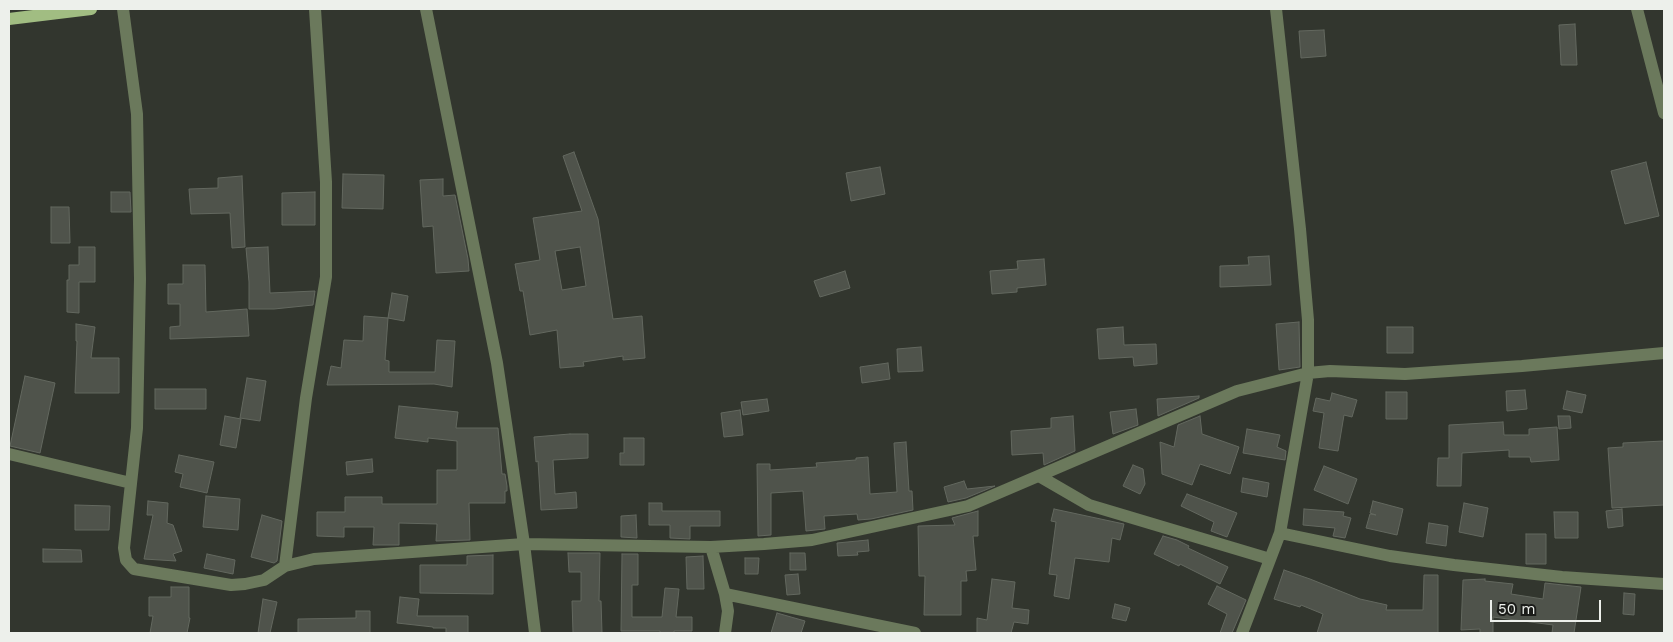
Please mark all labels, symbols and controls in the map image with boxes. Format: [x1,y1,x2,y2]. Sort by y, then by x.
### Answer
scale bar [1493,590,1604,622]
text: 50 m [1498,600,1535,618]

